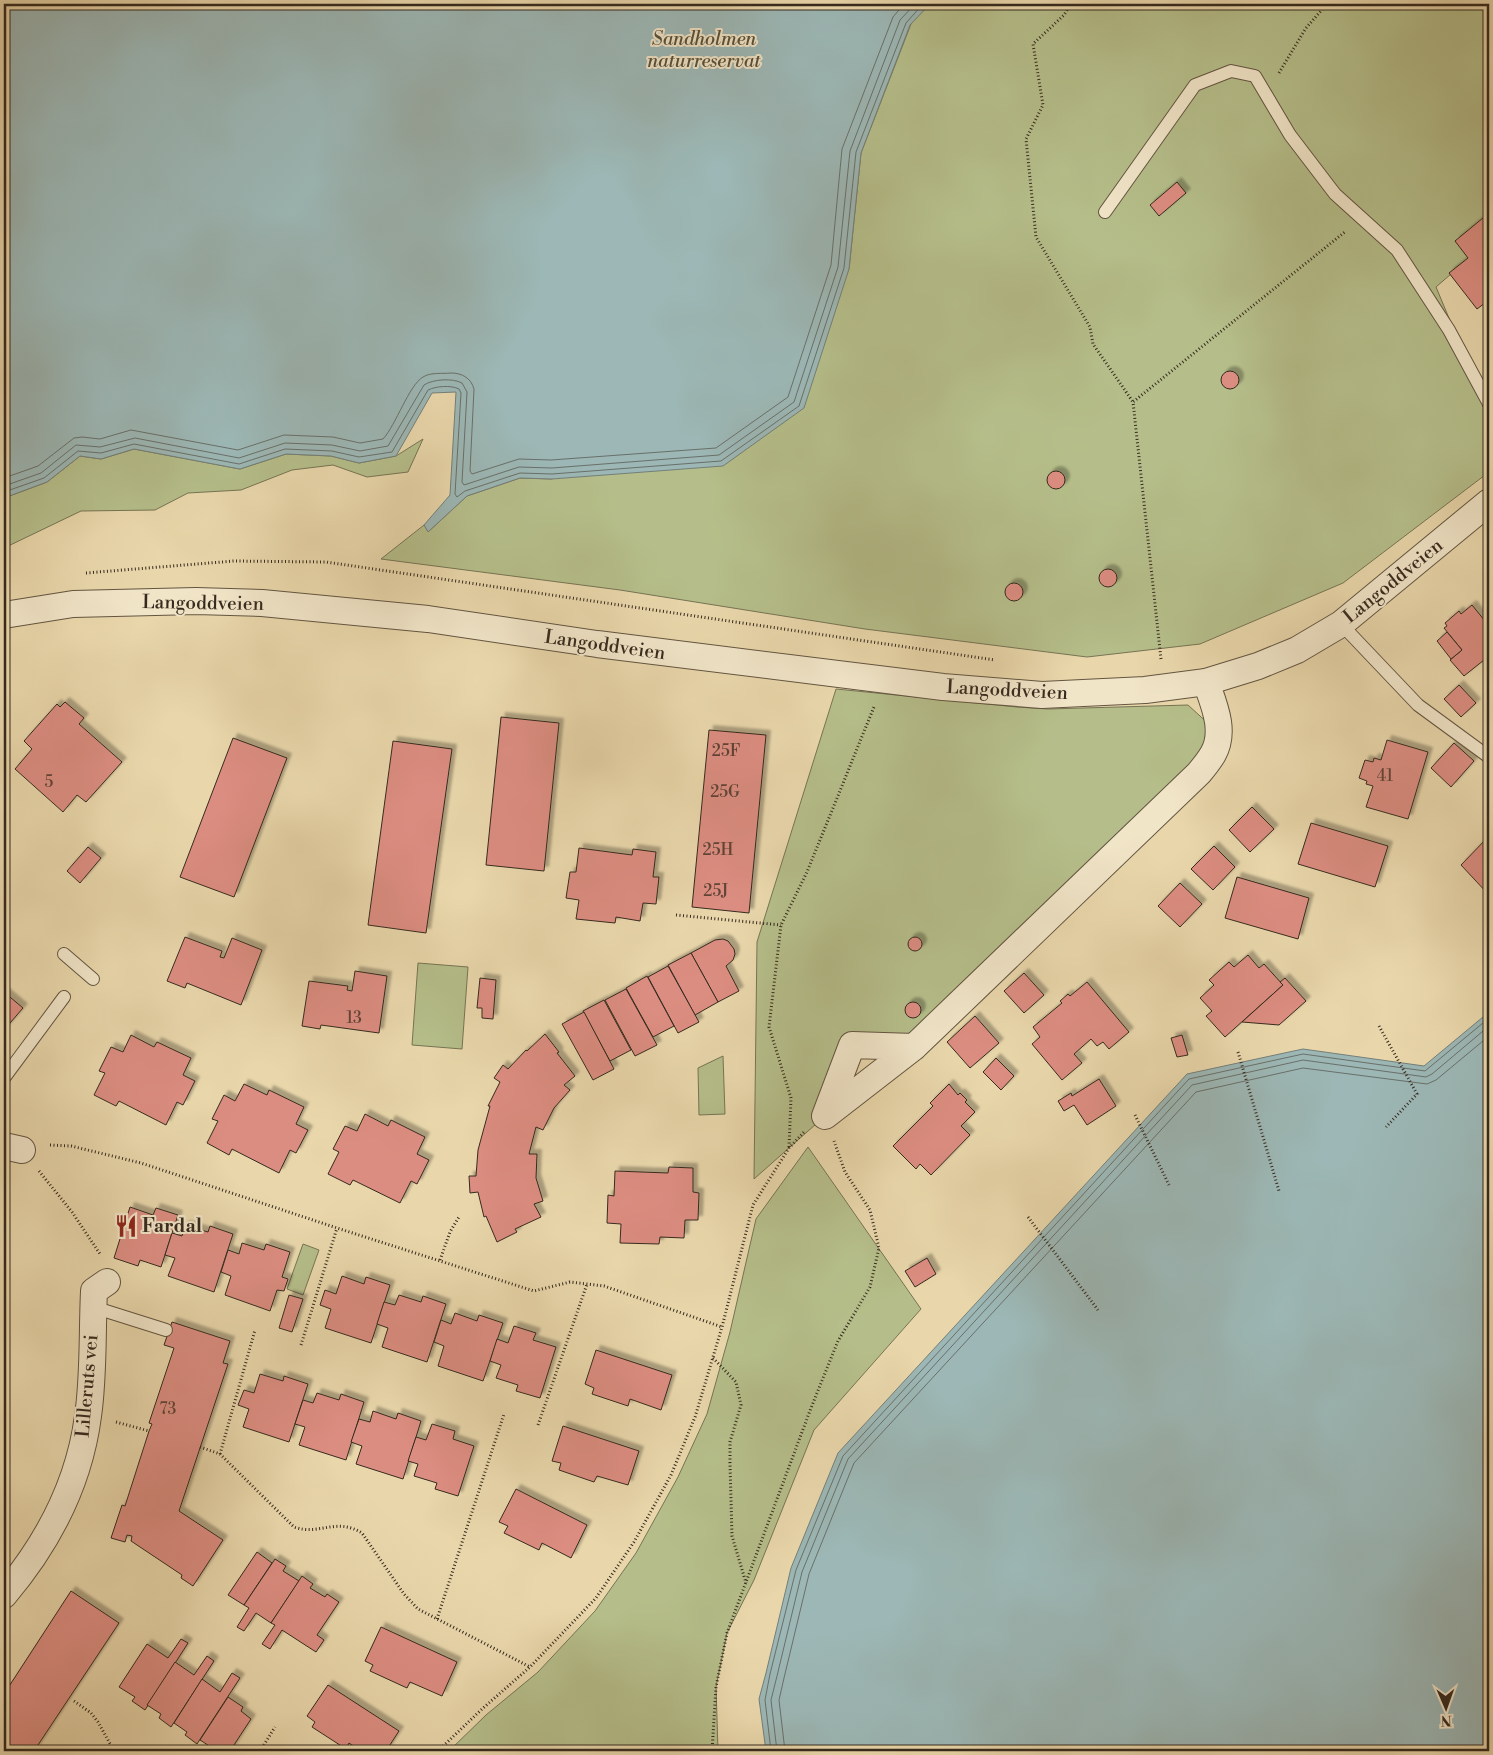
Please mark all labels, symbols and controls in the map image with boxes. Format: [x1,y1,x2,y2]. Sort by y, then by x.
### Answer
park label: Sandholmen naturreservat [647,27,761,73]
street label: Langoddveien [1338,533,1448,629]
street label: Langoddveien [142,590,264,616]
street label: Langoddveien [543,625,667,665]
street label: Langoddveien [946,675,1068,705]
house number: 25F [712,741,740,761]
house number: 41 [1377,766,1393,786]
house number: 5 [45,772,54,792]
house number: 25G [710,782,740,802]
house number: 25H [703,840,734,860]
house number: 25J [703,881,729,901]
house number: 13 [346,1008,362,1028]
restaurant icon: Fardal [113,1213,139,1239]
place label: Fardal [142,1214,202,1238]
street label: Lilleruts vei [71,1334,103,1438]
house number: 73 [160,1399,177,1419]
north arrow [1420,1682,1470,1732]
text: N [1441,1711,1452,1729]

